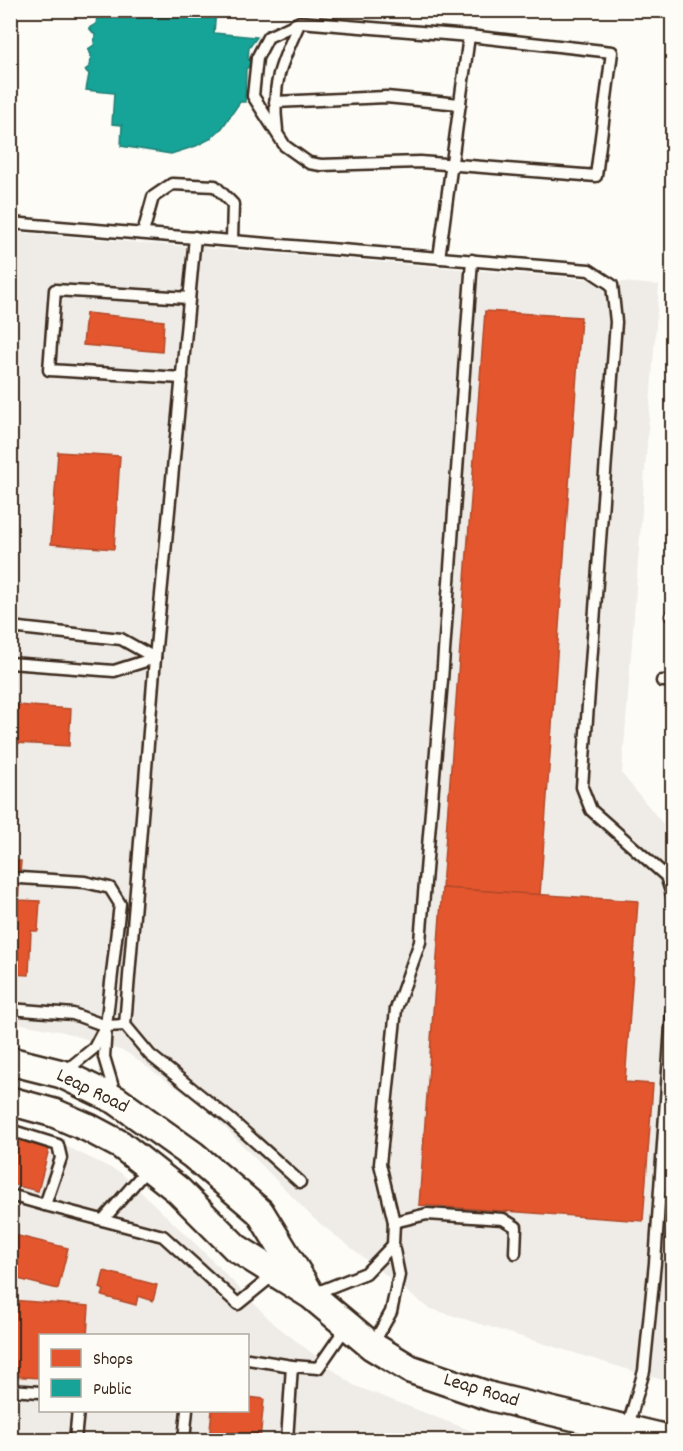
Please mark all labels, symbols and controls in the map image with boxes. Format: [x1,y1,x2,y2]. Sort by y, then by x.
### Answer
street label: Leap Road [51,1062,133,1122]
legend [39,1334,249,1412]
text: Shops [93,1348,133,1373]
street label: Leap Road [440,1366,522,1416]
text: Public [93,1378,132,1403]

